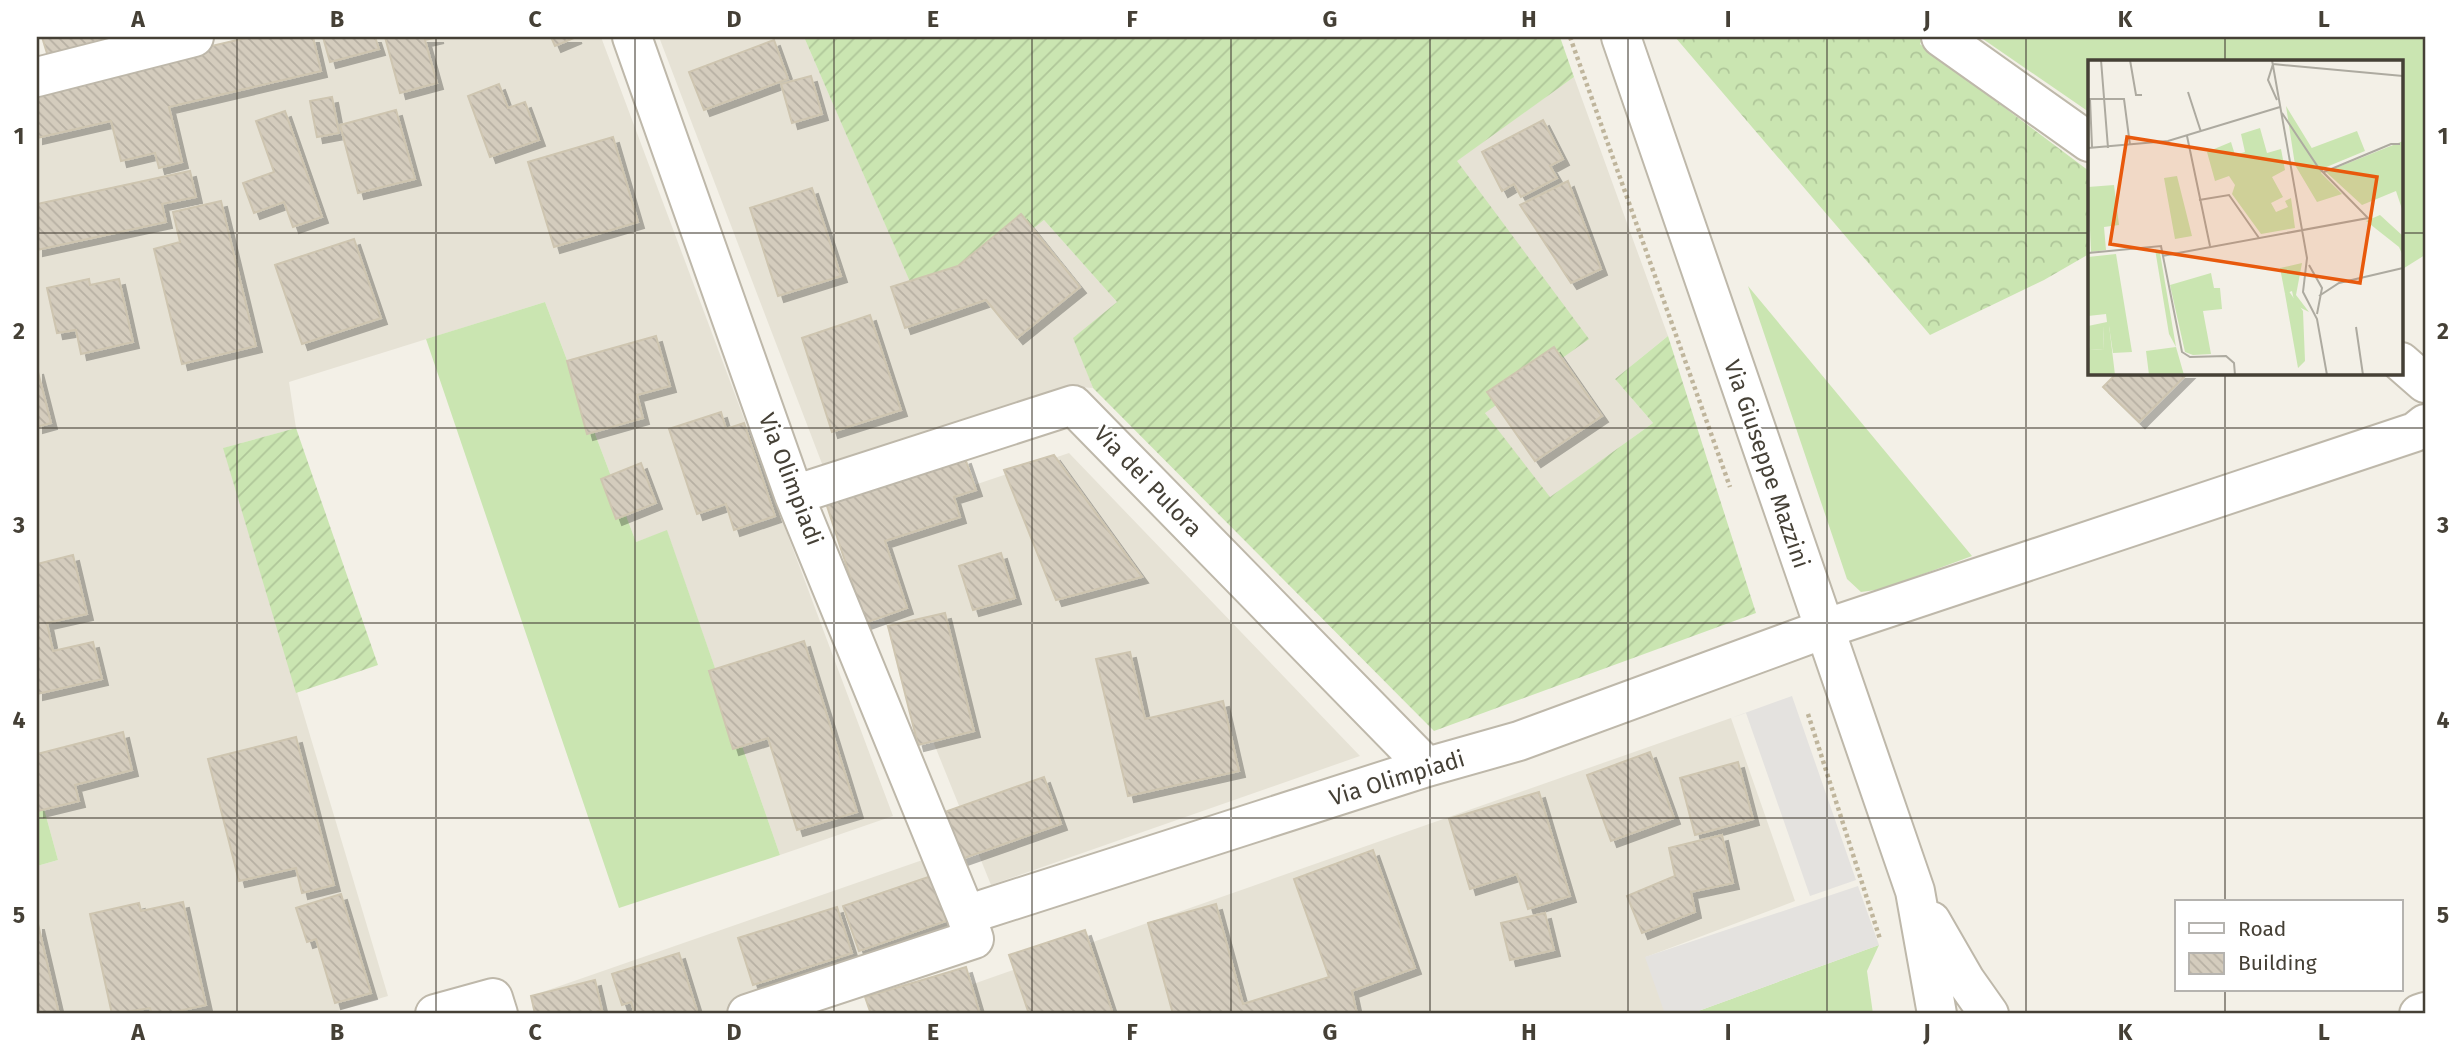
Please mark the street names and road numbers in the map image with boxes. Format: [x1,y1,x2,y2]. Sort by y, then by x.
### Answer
street label: Via Giuseppe Mazzini [1718,356,1816,572]
street label: Via Olimpiadi [753,409,829,549]
street label: Via dei Pulora [1088,420,1208,542]
street label: Via Olimpiadi [1326,744,1468,812]

